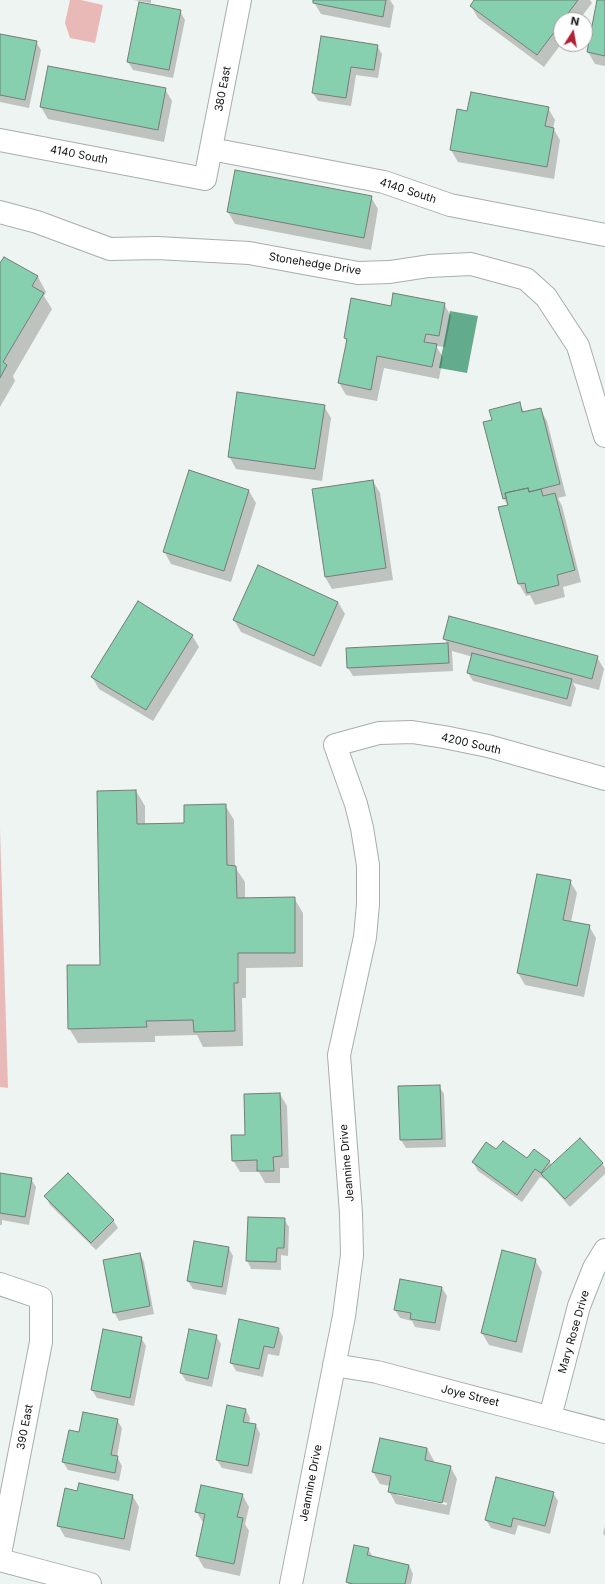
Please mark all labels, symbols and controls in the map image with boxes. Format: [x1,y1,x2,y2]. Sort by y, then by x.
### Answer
north arrow [553,12,593,52]
text: N [570,14,581,29]
street label: 380 East [212,65,234,113]
street label: 4140 South [49,143,109,167]
street label: 4140 South [378,176,438,206]
street label: Stonehedge Drive [268,250,362,278]
street label: 4200 South [440,731,502,757]
street label: Jeannine Drive [337,1124,357,1202]
street label: Mary Rose Drive [556,1289,592,1375]
street label: Joye Street [440,1382,500,1410]
street label: 390 East [14,1403,36,1451]
street label: Jeannine Drive [297,1443,325,1523]

